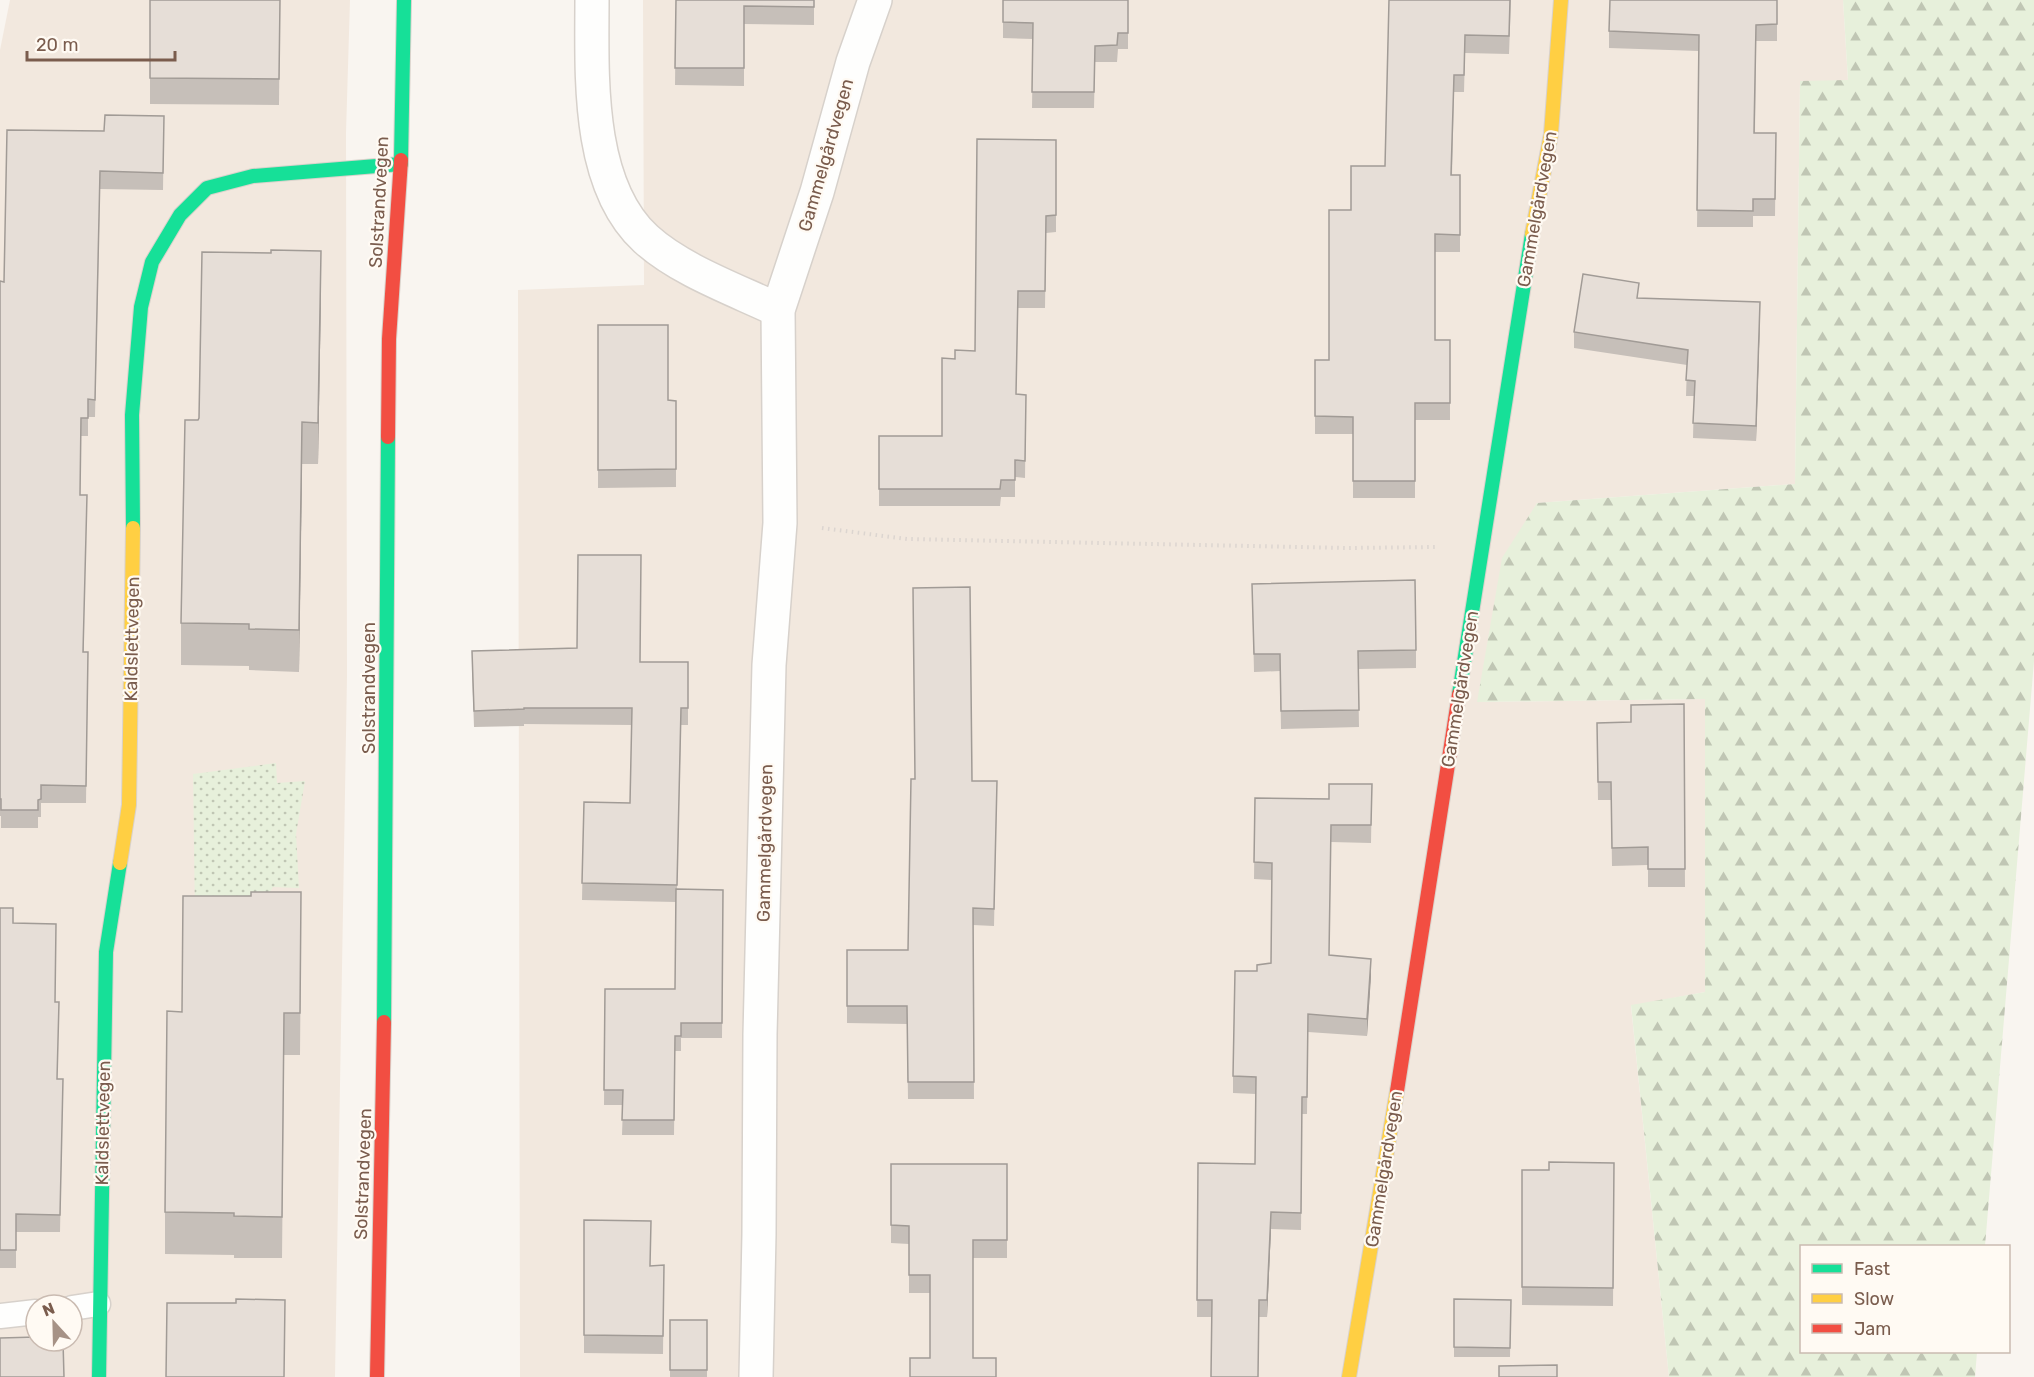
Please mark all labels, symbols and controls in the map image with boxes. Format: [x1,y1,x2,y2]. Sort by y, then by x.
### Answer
scale bar [27,24,176,62]
text: 20 m [36,34,78,56]
street label: Gammelgårdvegen [794,76,858,234]
street label: Gammelgårdvegen [1512,129,1562,289]
street label: Solstrandvegen [365,136,393,268]
street label: Kaldslettvegen [120,576,144,702]
street label: Gammelgårdvegen [1437,609,1483,769]
street label: Solstrandvegen [358,622,380,754]
street label: Gammelgårdvegen [753,764,777,922]
street label: Kaldslettvegen [91,1060,115,1186]
street label: Gammelgårdvegen [1361,1089,1407,1249]
street label: Solstrandvegen [350,1108,376,1240]
legend [1800,1245,2010,1353]
text: Fast [1854,1258,1890,1280]
text: Slow [1854,1288,1894,1310]
north arrow [24,1293,84,1353]
text: N [40,1299,57,1321]
text: Jam [1854,1318,1891,1340]

